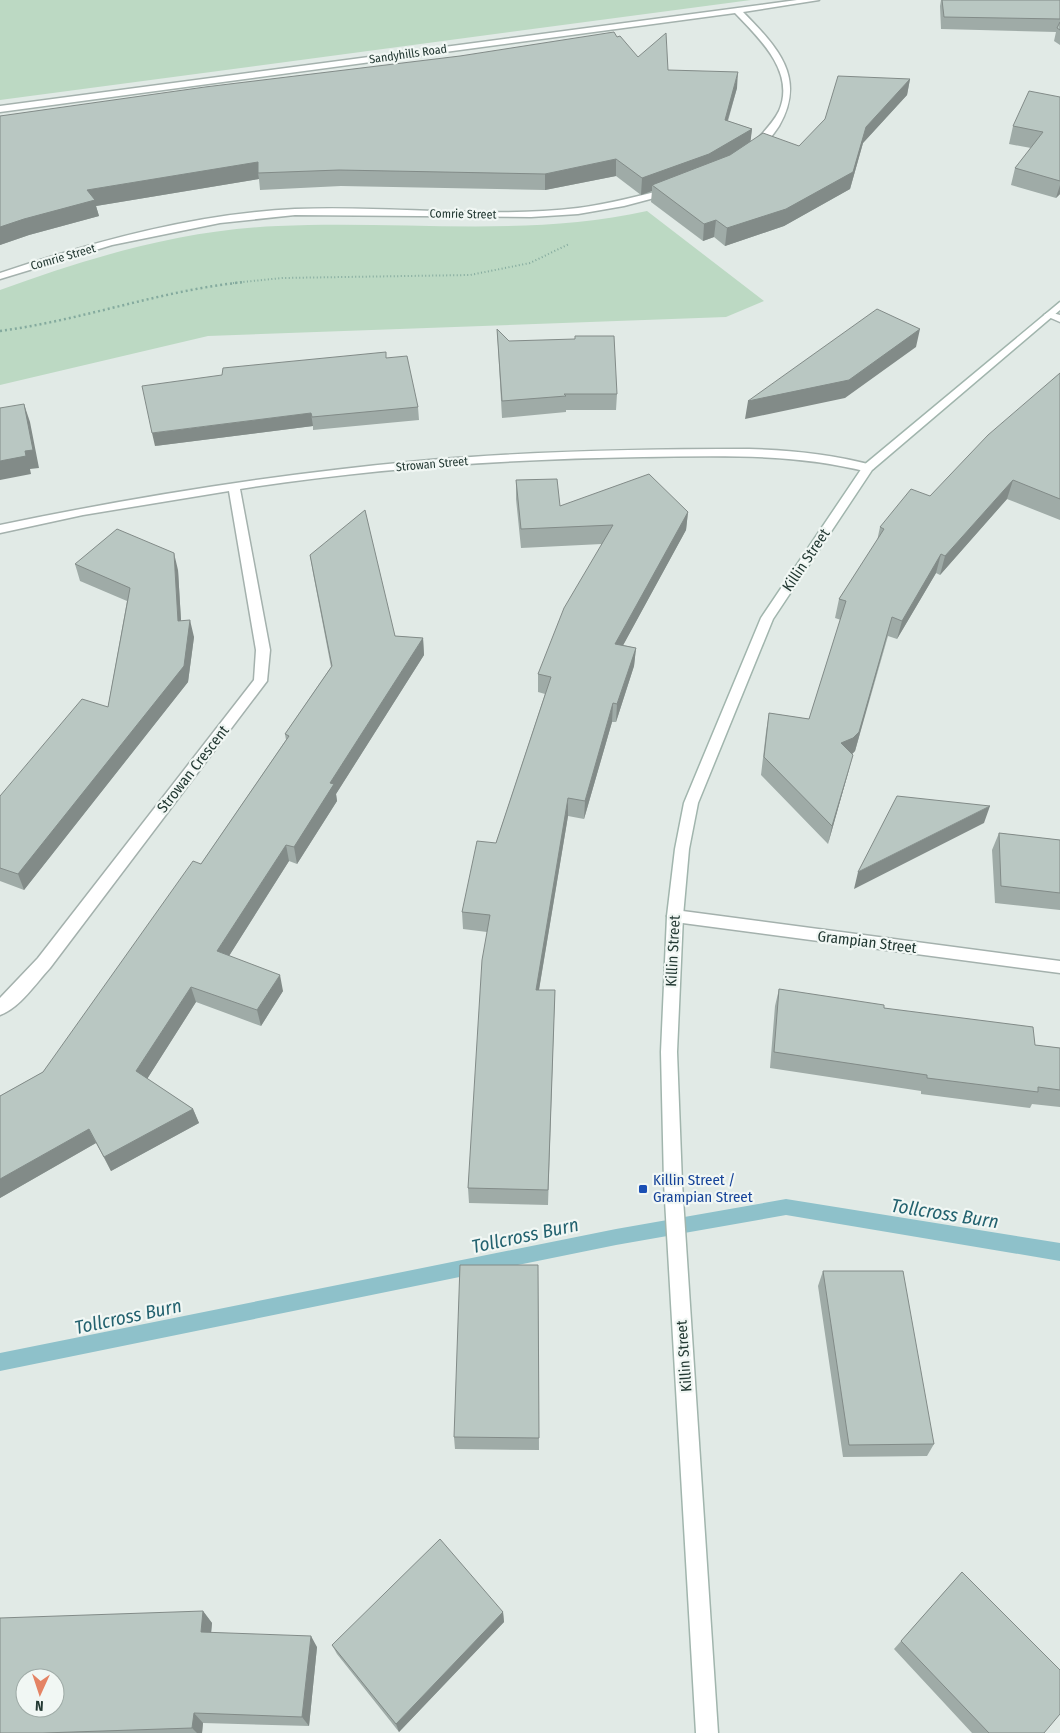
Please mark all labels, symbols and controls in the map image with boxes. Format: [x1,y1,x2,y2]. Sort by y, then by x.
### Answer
street label: Sandyhills Road [368,42,448,66]
street label: Comrie Street [429,206,497,222]
street label: Comrie Street [29,241,97,273]
street label: Strowan Street [395,454,469,474]
street label: Killin Street [778,525,834,595]
street label: Strowan Crescent [153,722,233,816]
street label: Killin Street [662,915,684,987]
street label: Grampian Street [816,927,918,957]
place label: Killin Street / Grampian Street [653,1171,753,1206]
marker: Killin Street / Grampian Street [637,1183,649,1195]
water label: Tollcross Burn [889,1194,1000,1233]
water label: Tollcross Burn [470,1213,581,1258]
water label: Tollcross Burn [73,1294,184,1339]
street label: Killin Street [673,1320,695,1392]
north arrow [15,1668,65,1718]
text: N [35,1697,44,1714]

